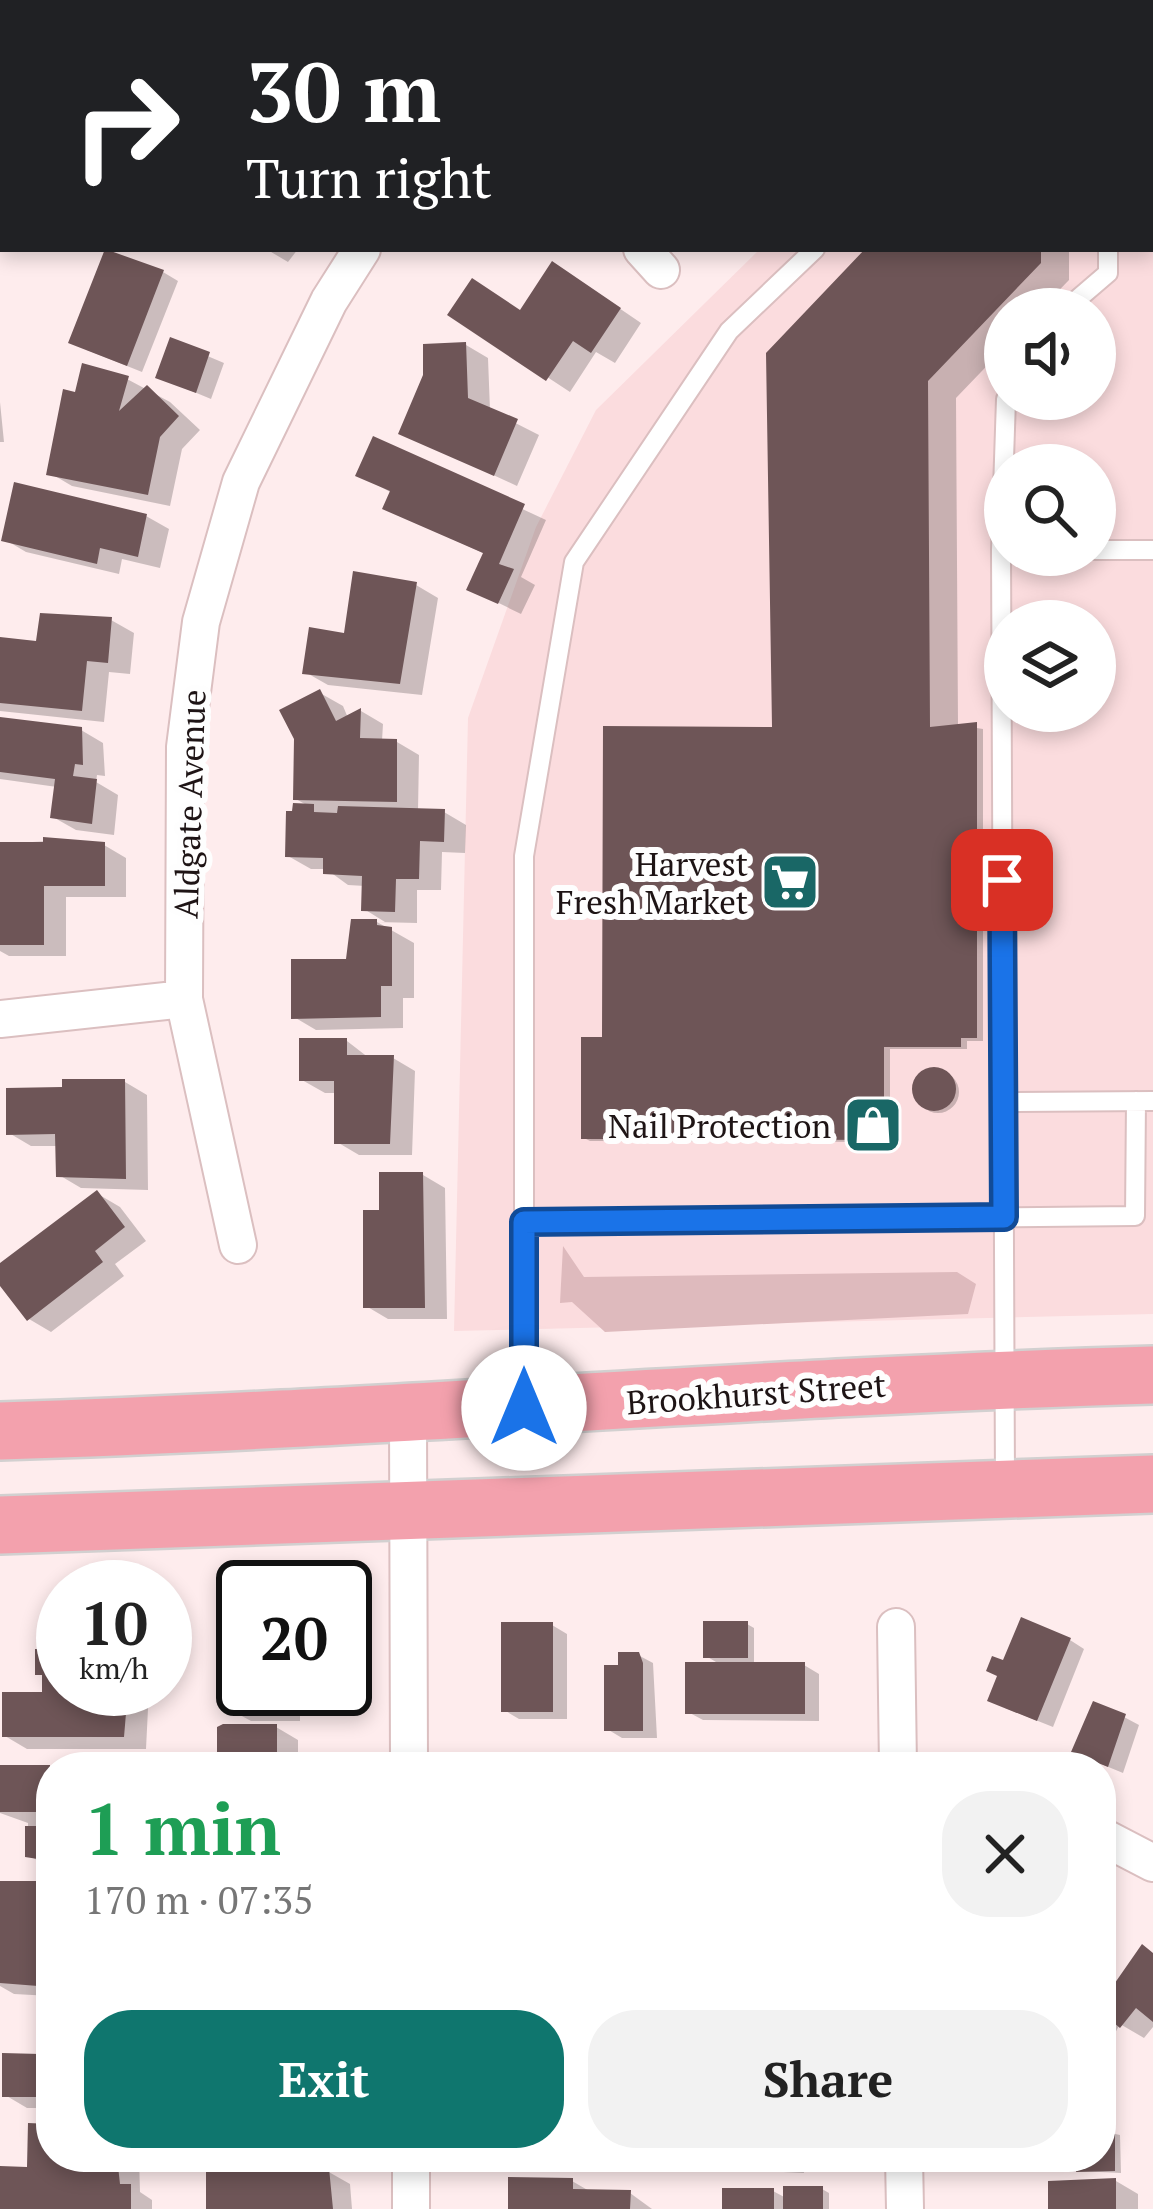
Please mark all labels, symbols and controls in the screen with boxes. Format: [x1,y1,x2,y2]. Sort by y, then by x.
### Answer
text: 30 m [246,35,441,146]
icon: right [48,48,204,204]
text: Turn right [246,142,492,213]
map controls [984,288,1116,732]
button: sound [984,288,1116,420]
button: search [984,444,1116,576]
button: layers [984,600,1116,732]
street label: Aldgate Avenue [164,689,214,919]
pin [951,829,1053,931]
place label: Harvest Fresh Market [556,842,748,923]
icon: arrive [969,847,1035,913]
supermarket icon: Harvest Fresh Market [759,851,821,913]
shop icon: Nail Protection [842,1094,904,1156]
place label: Nail Protection [608,1104,831,1147]
position arrow [461,1345,587,1471]
street label: Brookhurst Street [625,1362,887,1424]
speed limit sign: 20 [216,1560,372,1716]
text: 10 [80,1583,148,1662]
text: km/h [79,1648,149,1688]
text: 1 min [84,1780,281,1876]
button: close [942,1791,1068,1917]
text: 170 m · 07:35 [84,1873,314,1925]
button: Exit [84,2010,564,2148]
button: Share [588,2010,1068,2148]

